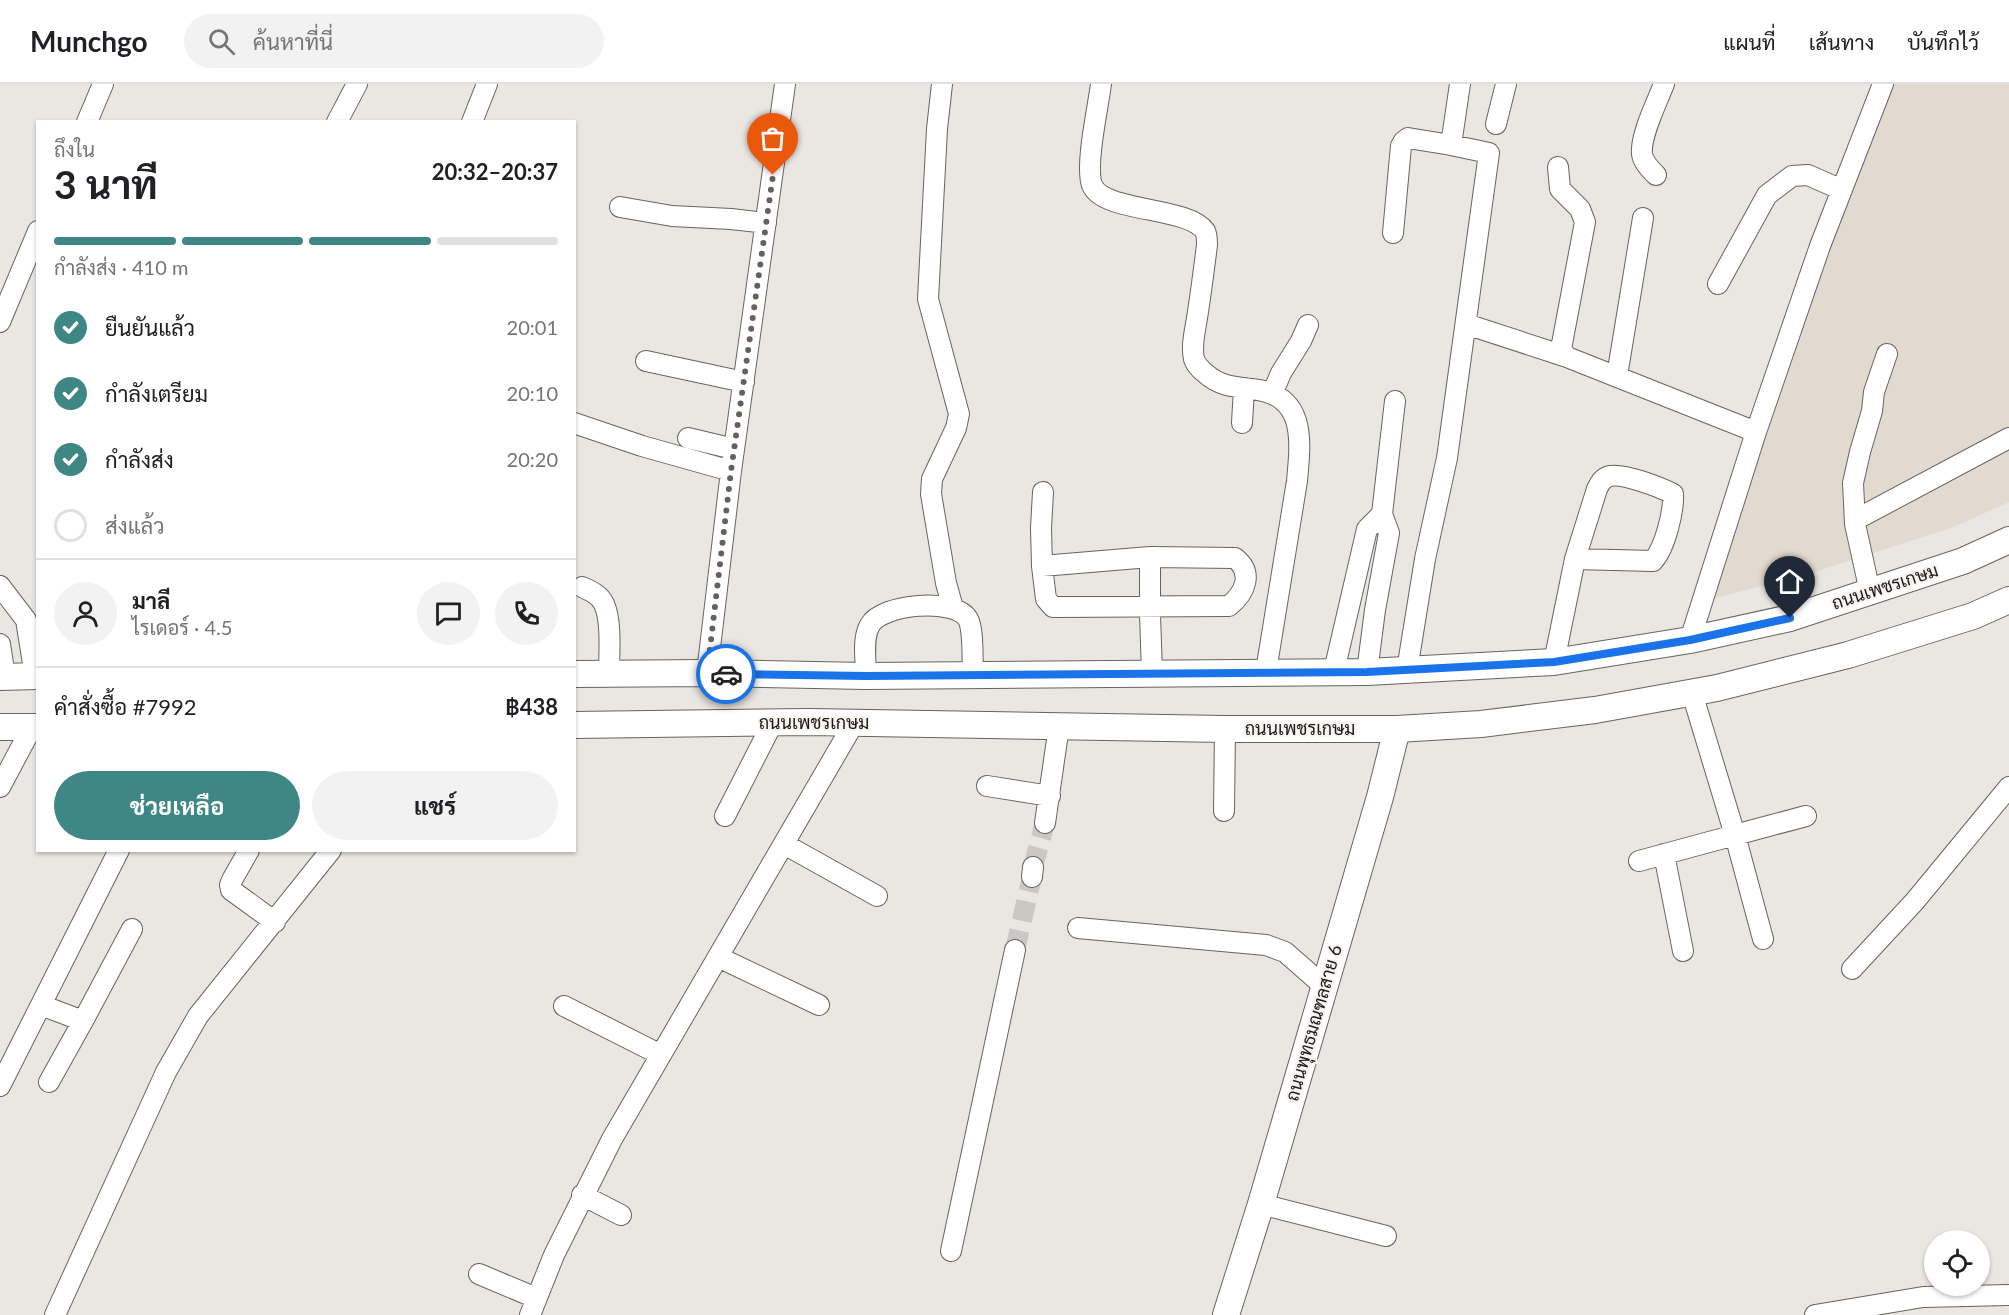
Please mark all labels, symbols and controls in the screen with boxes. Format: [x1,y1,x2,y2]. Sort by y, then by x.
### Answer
search box [184,14,604,68]
text: Munchgo [30,24,148,58]
icon: search [205,25,238,58]
text: ค้นหาที่นี่ [253,28,333,55]
text: แผนที่ [1723,29,1776,54]
text: เส้นทาง [1809,29,1874,54]
text: บันทึกไว้ [1907,29,1979,54]
pin [747,113,798,175]
icon: bag [756,122,789,155]
text: ถึงใน [54,137,95,161]
text: 20:32–20:37 [432,158,558,185]
text: 3 นาที [54,161,158,207]
text: กำลังส่ง · 410 m [54,255,188,279]
icon: check [54,311,87,344]
text: ยืนยันแล้ว [105,314,195,341]
text: 20:01 [507,315,558,339]
icon: check [54,377,87,410]
text: กำลังเตรียม [105,380,208,407]
text: 20:10 [507,381,558,405]
icon: check [54,443,87,476]
text: กำลังส่ง [105,446,174,473]
text: 20:20 [507,447,558,471]
text: ส่งแล้ว [105,512,165,539]
pin [1764,556,1815,618]
street label: ถนนเพชรเกษม [1829,558,1941,614]
icon: home [1773,565,1806,598]
button: person [54,582,117,645]
button: chat [417,582,480,645]
button: phone [495,582,558,645]
text: มาลี [132,587,170,614]
text: ไรเดอร์ · 4.5 [132,615,232,639]
courier [696,644,756,704]
icon: car [710,658,743,691]
text: คำสั่งซื้อ #7992 [54,693,197,720]
text: ฿438 [505,693,558,720]
street label: ถนนเพชรเกษม [759,711,869,733]
street label: ถนนเพชรเกษม [1245,717,1355,739]
button: ช่วยเหลือ [54,771,300,840]
button: แชร์ [312,771,558,840]
street label: ถนนพุทธมณฑลสาย 6 [1280,942,1348,1104]
map controls [1924,1230,1990,1296]
button: locate [1924,1230,1990,1296]

